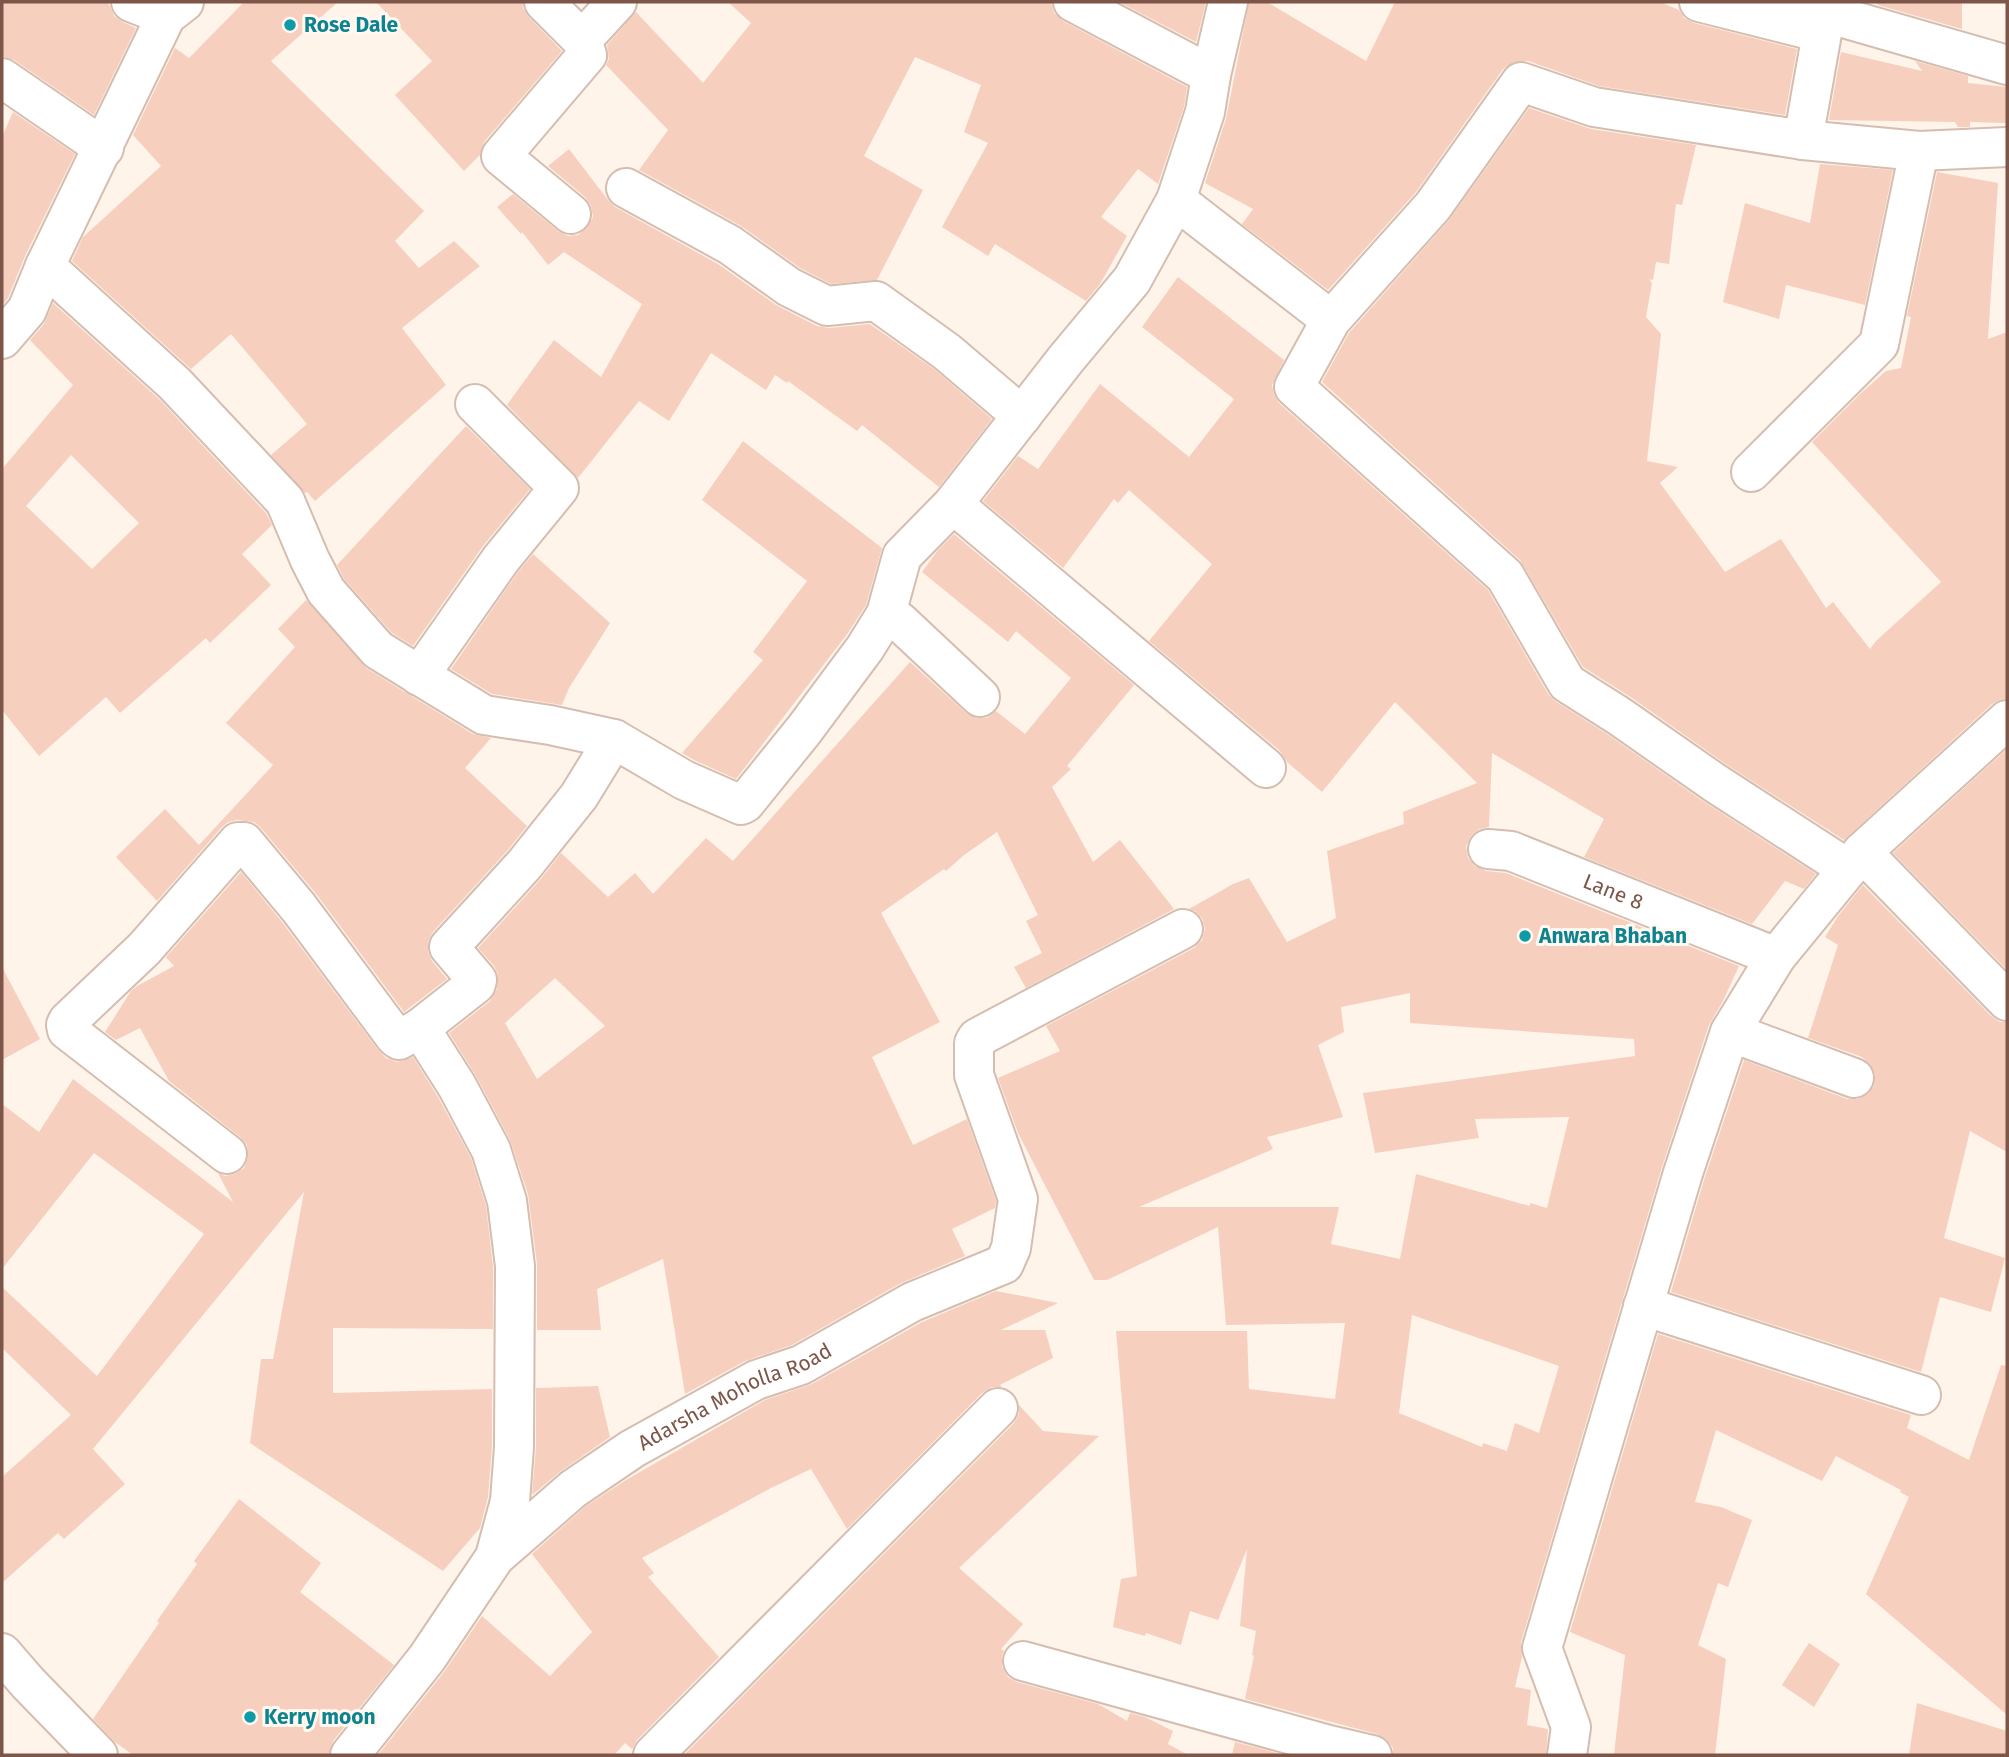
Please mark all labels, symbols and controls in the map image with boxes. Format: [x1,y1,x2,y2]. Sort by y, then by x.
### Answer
place label: Rose Dale [304,12,399,38]
marker: Rose Dale [282,17,298,33]
street label: Lane 8 [1579,868,1647,916]
place label: Anwara Bhaban [1538,923,1687,949]
marker: Anwara Bhaban [1517,928,1533,944]
street label: Adarsha Moholla Road [633,1337,836,1456]
place label: Kerry moon [264,1704,376,1730]
marker: Kerry moon [242,1709,258,1725]

